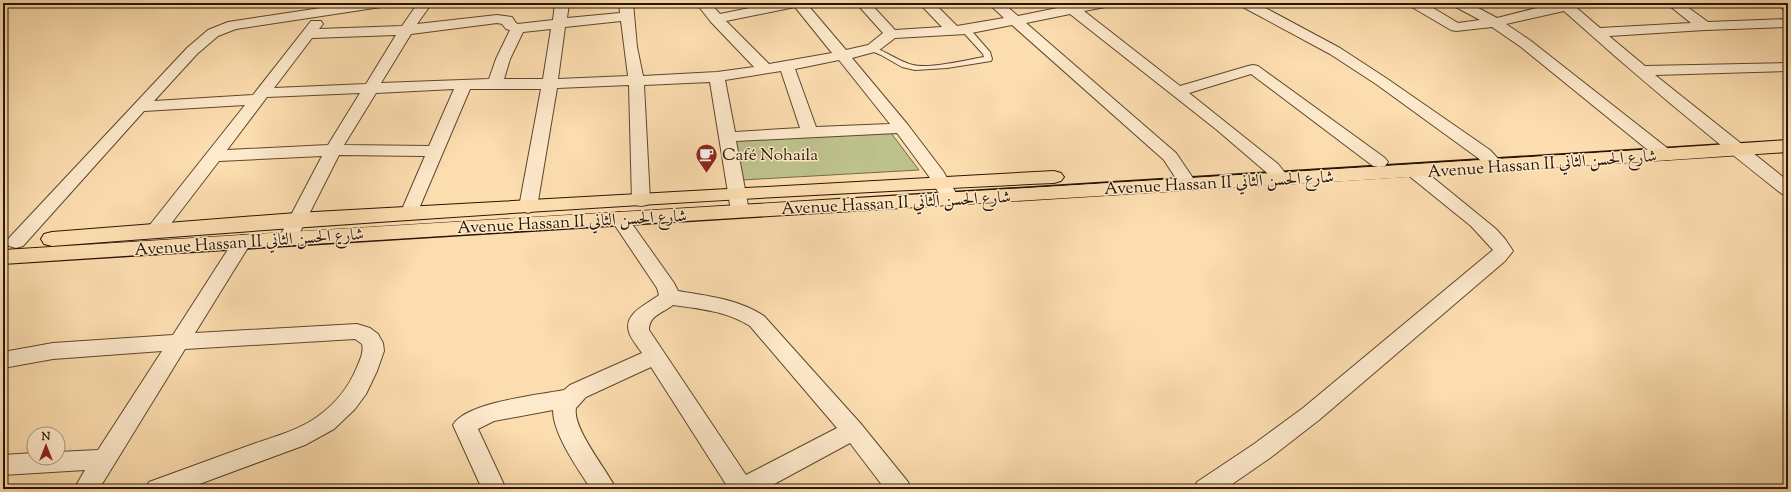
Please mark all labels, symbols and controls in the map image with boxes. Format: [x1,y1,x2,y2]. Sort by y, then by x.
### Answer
cafe icon: Café Nohaila [694,141,720,174]
place label: Café Nohaila [722,144,818,168]
street label: Avenue Hassan II شارع الحسن الثاني [1427,145,1658,186]
street label: Avenue Hassan II شارع الحسن الثاني [1104,166,1335,203]
street label: Avenue Hassan II شارع الحسن الثاني [781,186,1012,223]
street label: Avenue Hassan II شارع الحسن الثاني [457,205,688,242]
street label: Avenue Hassan II شارع الحسن الثاني [134,223,365,264]
north arrow [26,426,66,466]
text: N [41,429,51,445]

